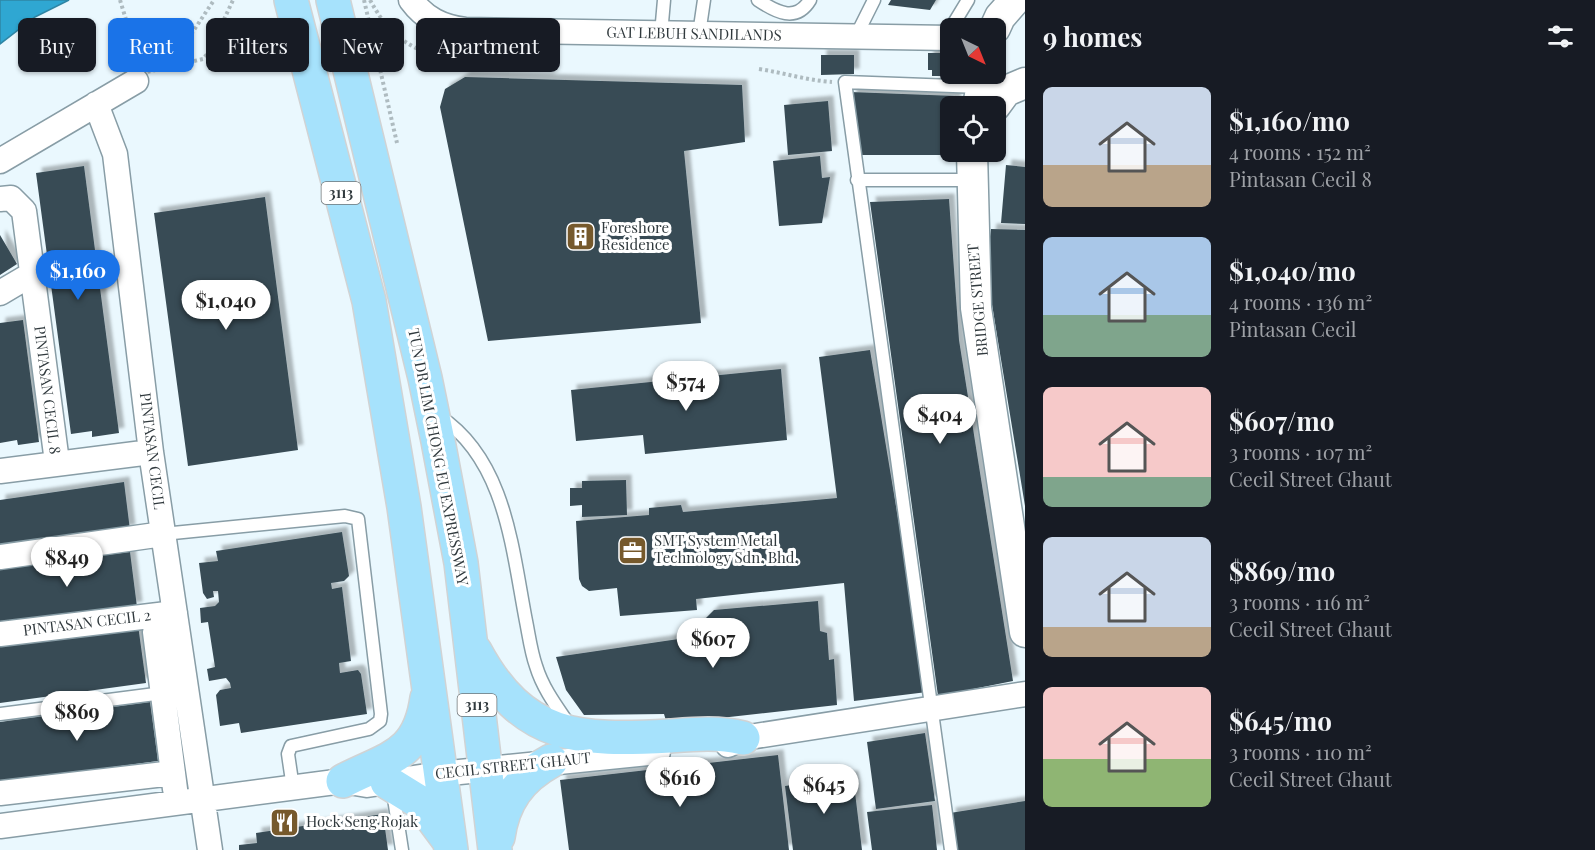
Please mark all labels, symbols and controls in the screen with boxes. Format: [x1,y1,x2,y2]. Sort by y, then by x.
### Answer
chip: Buy [18,18,96,72]
chip: Rent [108,18,194,72]
chip: Filters [206,18,309,72]
chip: New [321,18,404,72]
chip: Apartment [416,18,560,72]
north arrow [940,18,1006,84]
map controls [940,18,1006,162]
text: 9 homes [1043,19,1142,54]
icon: filters [1544,20,1577,53]
street label: GAT LEBUH SANDILANDS [606,21,782,45]
button: locate [940,96,1006,162]
text: $1,160/mo [1229,103,1350,138]
icon: home [1091,111,1163,183]
text: 4 rooms · 152 m² [1229,138,1371,165]
text: Pintasan Cecil 8 [1229,165,1372,192]
road number: 3113 [322,182,360,204]
place label: Foreshore Residence [601,217,670,254]
building icon: Foreshore Residence [564,221,596,253]
street label: BRIDGE STREET [962,243,992,357]
pin: $1,160 [29,250,127,301]
text: $1,040/mo [1229,253,1356,288]
text: $1,160 [50,256,106,283]
icon: home [1091,261,1163,333]
pin: $1,040 [177,280,275,331]
text: $1,040 [196,286,256,313]
text: 4 rooms · 136 m² [1229,288,1372,315]
text: Pintasan Cecil [1229,315,1357,342]
street label: PINTASAN CECIL 8 [30,325,66,455]
street label: TUN DR LIM CHONG EU EXPRESSWAY [404,326,474,587]
pin: $574 [650,361,722,412]
text: $574 [666,367,706,394]
street label: PINTASAN CECIL [136,391,170,511]
pin: $404 [904,394,976,445]
text: $404 [917,400,963,427]
text: $607/mo [1229,403,1335,438]
icon: home [1091,411,1163,483]
text: 3 rooms · 107 m² [1229,438,1372,465]
text: Cecil Street Ghaut [1229,465,1392,492]
place label: SMT System Metal Technology Sdn. Bhd. [654,530,798,567]
office icon: SMT System Metal Technology Sdn. Bhd. [617,534,649,566]
pin: $849 [31,537,103,588]
text: $849 [45,543,89,570]
text: $869/mo [1229,553,1335,588]
icon: home [1091,561,1163,633]
text: 3 rooms · 116 m² [1229,588,1370,615]
street label: PINTASAN CECIL 2 [22,604,152,640]
text: Cecil Street Ghaut [1229,615,1392,642]
pin: $607 [677,618,749,669]
text: $607 [691,624,735,651]
pin: $869 [41,691,113,742]
road number: 3113 [458,694,496,716]
text: $869 [55,697,99,724]
text: $645/mo [1229,703,1332,738]
icon: home [1091,711,1163,783]
text: 3 rooms · 110 m² [1229,738,1372,765]
street label: CECIL STREET GHAUT [434,747,592,783]
pin: $616 [644,757,716,808]
text: $616 [659,763,701,790]
pin: $645 [788,764,860,815]
text: Cecil Street Ghaut [1229,765,1392,792]
text: $645 [803,770,845,797]
restaurant icon: Hock Seng Rojak [269,806,301,838]
place label: Hock Seng Rojak [306,811,419,831]

